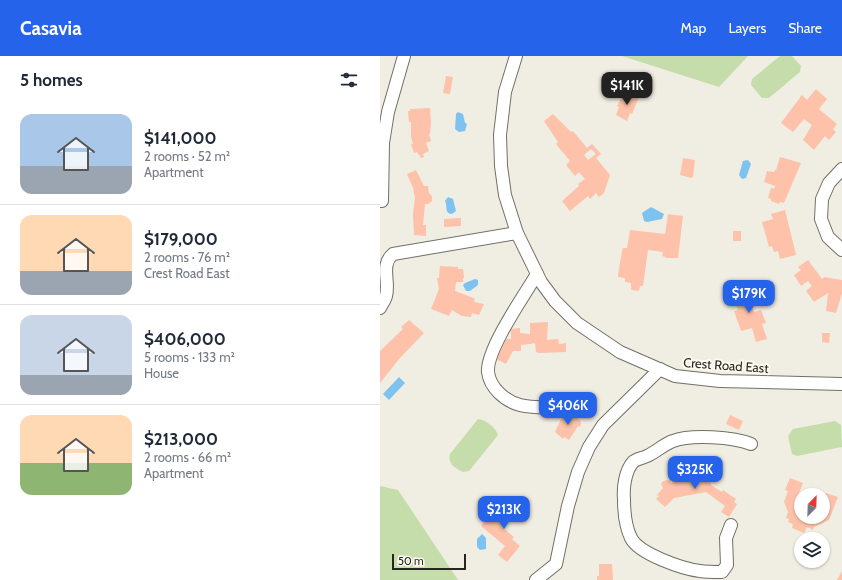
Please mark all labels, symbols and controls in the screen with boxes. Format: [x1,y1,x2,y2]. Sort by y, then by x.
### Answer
text: Casavia [20,17,82,40]
text: Map [681,19,706,37]
text: Layers [728,19,766,37]
text: Share [788,19,822,37]
icon: filters [338,69,360,91]
text: 5 homes [20,70,83,90]
pin: $141K [599,72,655,106]
text: $141K [610,77,644,93]
text: $141,000 [144,128,217,148]
icon: home [52,130,100,178]
text: 2 rooms · 52 m² [144,148,230,164]
text: Apartment [144,164,204,180]
text: $179,000 [144,229,218,249]
icon: home [52,231,100,279]
text: 2 rooms · 76 m² [144,249,230,265]
text: Crest Road East [144,265,230,281]
pin: $179K [721,280,777,314]
text: $179K [732,285,766,301]
text: $406,000 [144,329,226,349]
icon: home [52,331,100,379]
text: 5 rooms · 133 m² [144,349,235,365]
street label: Crest Road East [683,354,770,376]
text: House [144,365,179,381]
pin: $406K [540,392,596,426]
text: $406K [548,397,588,413]
text: $213,000 [144,429,218,449]
icon: home [52,431,100,479]
text: 2 rooms · 66 m² [144,449,231,465]
pin: $325K [667,456,723,490]
text: $325K [677,461,713,477]
text: Apartment [144,465,204,481]
north arrow [794,488,830,524]
map controls [794,488,830,568]
pin: $213K [476,496,532,530]
text: $213K [487,501,521,517]
button: layers [794,532,830,568]
scale bar [392,552,466,571]
text: 50 m [398,554,424,568]

